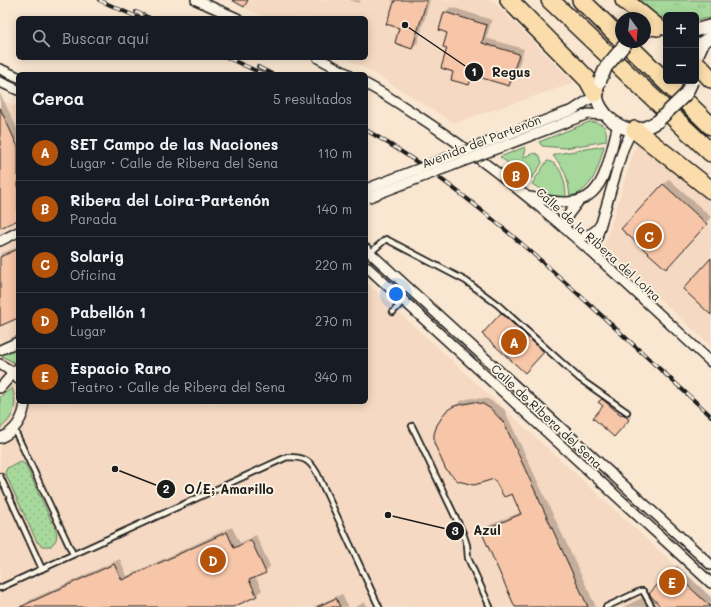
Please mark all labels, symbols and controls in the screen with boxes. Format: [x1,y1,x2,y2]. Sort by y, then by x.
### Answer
north arrow [615,12,651,48]
map controls [663,12,699,84]
button: + [663,12,699,48]
search box [16,16,368,60]
icon: search [30,27,52,49]
text: Buscar aquí [62,28,149,48]
button: − [663,48,699,84]
callout: Regus [464,60,538,85]
text: 1 [471,63,477,79]
text: Regus [492,63,530,80]
text: Cerca [32,87,84,109]
text: 5 resultados [273,90,352,107]
street label: Avenida del Partenón [419,111,543,171]
text: SET Campo de las Naciones [70,134,278,154]
text: A [40,144,50,161]
text: 110 m [318,144,352,161]
text: Lugar · Calle de Ribera del Sena [70,154,278,171]
pin: B [503,160,529,190]
street label: Calle de la Ribera del Loira [534,184,664,304]
text: Ribera del Loira-Partenón [70,190,270,210]
text: B [41,200,49,217]
text: 140 m [316,200,352,217]
text: Parada [70,210,117,227]
pin: C [636,221,662,251]
text: Solarig [70,246,124,266]
text: C [40,256,50,273]
text: 220 m [315,256,352,273]
text: Oficina [70,266,116,283]
your location [386,284,406,304]
text: Pabellón 1 [70,302,146,322]
text: D [40,312,50,329]
text: 270 m [315,312,352,329]
text: Lugar [70,322,106,339]
pin: A [501,327,527,357]
text: Espacio Raro [70,358,171,378]
street label: Calle de Ribera del Sena [488,360,606,472]
text: E [41,368,49,385]
text: 340 m [314,368,352,385]
text: Teatro · Calle de Ribera del Sena [70,378,286,395]
callout: O/E; Amarillo [156,477,282,502]
text: 2 [163,480,170,496]
text: O/E; Amarillo [184,480,274,497]
callout: Azul [445,518,509,543]
text: Azul [473,521,501,538]
text: 3 [451,522,459,538]
pin: D [200,545,226,575]
pin: E [659,567,685,597]

